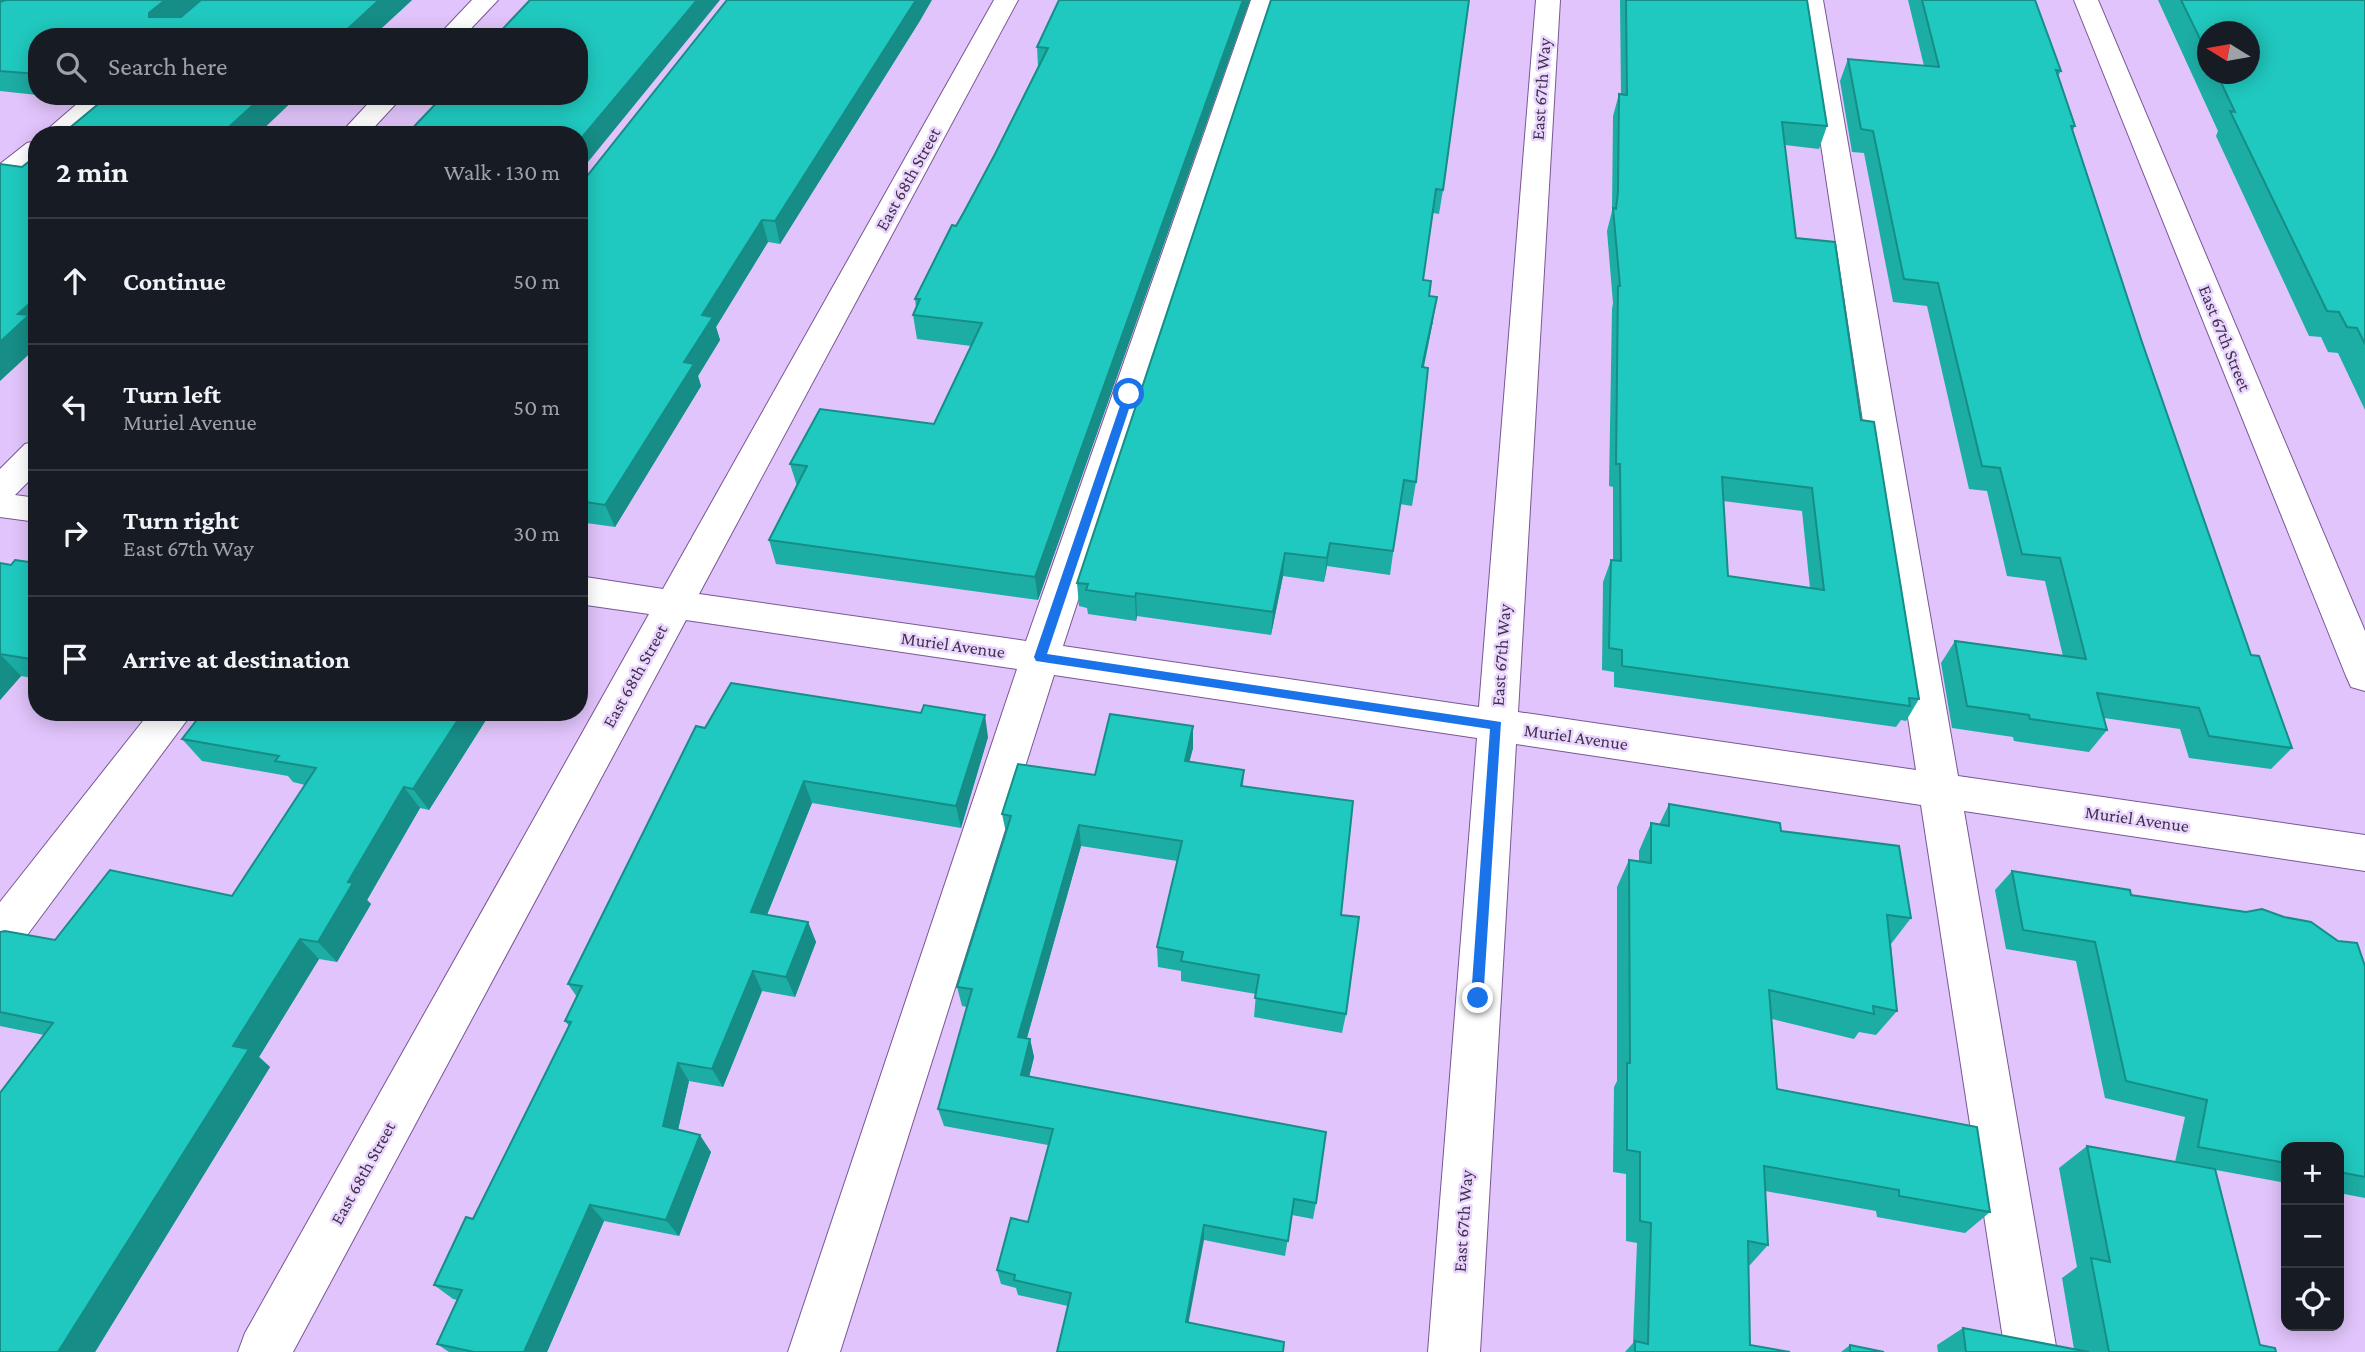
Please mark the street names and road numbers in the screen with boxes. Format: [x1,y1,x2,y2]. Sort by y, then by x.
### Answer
street label: East 67th Way [1527,37,1555,141]
street label: East 68th Street [872,123,945,234]
street label: East 67th Street [2195,282,2256,395]
street label: East 67th Way [1487,603,1515,707]
street label: East 68th Street [599,620,672,731]
street label: Muriel Avenue [900,628,1006,662]
street label: Muriel Avenue [1523,720,1629,754]
street label: Muriel Avenue [2084,802,2190,836]
street label: East 68th Street [327,1117,400,1228]
street label: East 67th Way [1449,1169,1477,1273]

